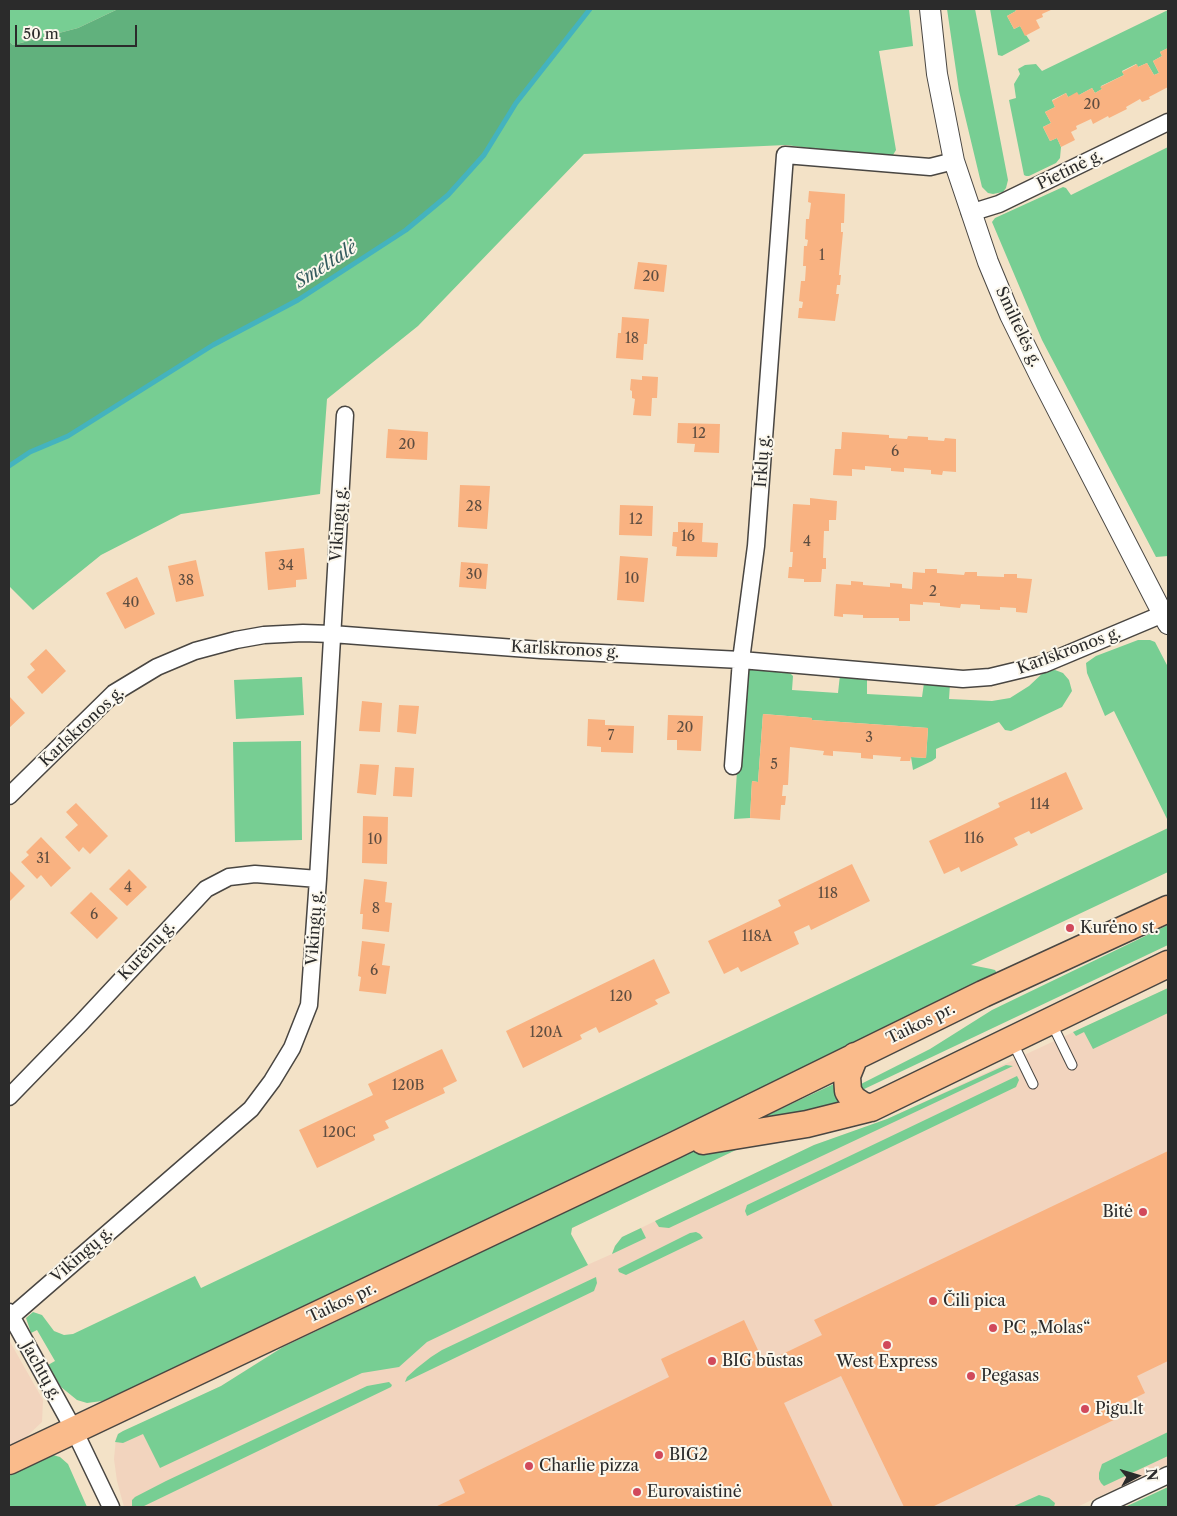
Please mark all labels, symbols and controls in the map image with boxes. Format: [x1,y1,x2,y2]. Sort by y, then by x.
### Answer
scale bar [18,15,140,47]
text: 50 m [23,24,59,43]
house number: 20 [1084,97,1100,113]
street label: Pietinė g. [1034,146,1106,194]
water label: Smeltalė [291,237,361,293]
house number: 1 [819,248,825,264]
house number: 20 [643,269,659,285]
street label: Smiltelės g. [991,284,1045,370]
house number: 18 [625,331,639,347]
house number: 12 [692,426,706,442]
street label: Irklų g. [752,434,774,488]
house number: 20 [399,437,415,453]
house number: 6 [891,444,899,460]
street label: Vikingų g. [327,486,351,562]
house number: 28 [466,499,482,515]
house number: 12 [629,512,643,528]
house number: 16 [681,529,695,545]
house number: 4 [803,534,811,550]
house number: 34 [278,558,294,574]
house number: 30 [466,567,482,583]
house number: 10 [625,571,639,587]
house number: 38 [178,573,194,589]
house number: 2 [929,584,937,600]
house number: 40 [123,595,139,611]
street label: Karlskronos g. [1015,623,1123,679]
street label: Karlskronos g. [510,638,620,662]
street label: Karlskronos g. [36,683,128,771]
house number: 20 [677,720,693,736]
house number: 7 [608,728,614,744]
house number: 3 [865,730,873,746]
house number: 5 [770,757,778,773]
house number: 114 [1030,797,1050,813]
house number: 116 [964,831,984,847]
house number: 10 [368,832,382,848]
house number: 31 [36,851,50,867]
house number: 4 [124,880,132,896]
house number: 118 [818,886,838,902]
street label: Vikingų g. [303,890,327,966]
house number: 8 [372,901,380,917]
house number: 6 [90,907,98,923]
street label: Kurėnų g. [115,917,179,985]
place label: Kurėno st. [1080,918,1159,938]
marker: Kurėno st. [1064,922,1076,934]
house number: 118A [742,929,772,945]
house number: 6 [370,963,378,979]
house number: 120 [610,989,632,1005]
street label: Taikos pr. [884,999,958,1049]
house number: 120A [529,1025,563,1041]
house number: 120B [392,1078,424,1094]
house number: 120C [322,1125,356,1141]
place label: Bitė [1102,1202,1133,1222]
marker: Bitė [1137,1206,1149,1218]
street label: Vikingų g. [47,1223,117,1287]
street label: Taikos pr. [304,1279,380,1327]
place label: Čili pica [943,1291,1006,1311]
marker: Čili pica [927,1295,939,1307]
place label: PC „Molas“ [1003,1318,1090,1338]
marker: PC „Molas“ [987,1322,999,1334]
street label: Jachtų g. [17,1338,65,1404]
marker: West Express [881,1339,893,1351]
place label: BIG būstas [722,1351,803,1371]
place label: West Express [836,1352,938,1372]
marker: BIG būstas [706,1355,718,1367]
place label: Pegasas [981,1366,1039,1386]
marker: Pegasas [965,1370,977,1382]
place label: Pigu.lt [1095,1399,1143,1419]
marker: Pigu.lt [1079,1403,1091,1415]
place label: BIG2 [669,1445,708,1465]
marker: BIG2 [653,1449,665,1461]
north arrow [1112,1451,1162,1501]
place label: Charlie pizza [539,1456,639,1476]
marker: Charlie pizza [523,1460,535,1472]
text: N [1142,1467,1162,1481]
place label: Eurovaistinė [647,1482,742,1502]
marker: Eurovaistinė [631,1486,643,1498]

